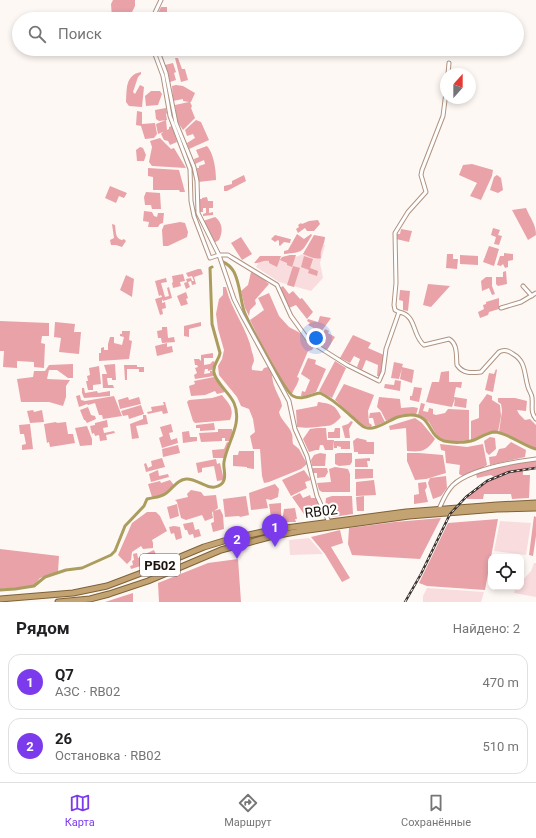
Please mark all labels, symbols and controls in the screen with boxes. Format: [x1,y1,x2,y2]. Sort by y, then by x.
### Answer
search box [12,12,524,56]
icon: search [26,23,48,45]
text: Поиск [58,25,102,43]
north arrow [440,68,476,104]
your location [306,328,326,348]
street label: RB02 [304,501,339,521]
pin: 1 [262,514,288,547]
pin: 2 [224,526,250,559]
road number: РБ02 [140,554,180,576]
map controls [488,554,524,590]
button: locate [488,554,524,590]
text: Рядом [16,618,70,638]
text: Найдено: 2 [453,621,520,636]
text: Q7 [55,666,74,684]
text: 1 [26,675,34,690]
text: 470 m [482,675,519,690]
text: АЗС · RB02 [55,684,120,699]
text: 26 [55,730,72,748]
text: 2 [26,739,34,754]
text: 510 m [482,739,519,754]
text: Остановка · RB02 [55,748,161,763]
tab: Карта [65,792,95,829]
tab: Маршрут [224,792,272,829]
tab: Сохранённые [401,792,471,829]

